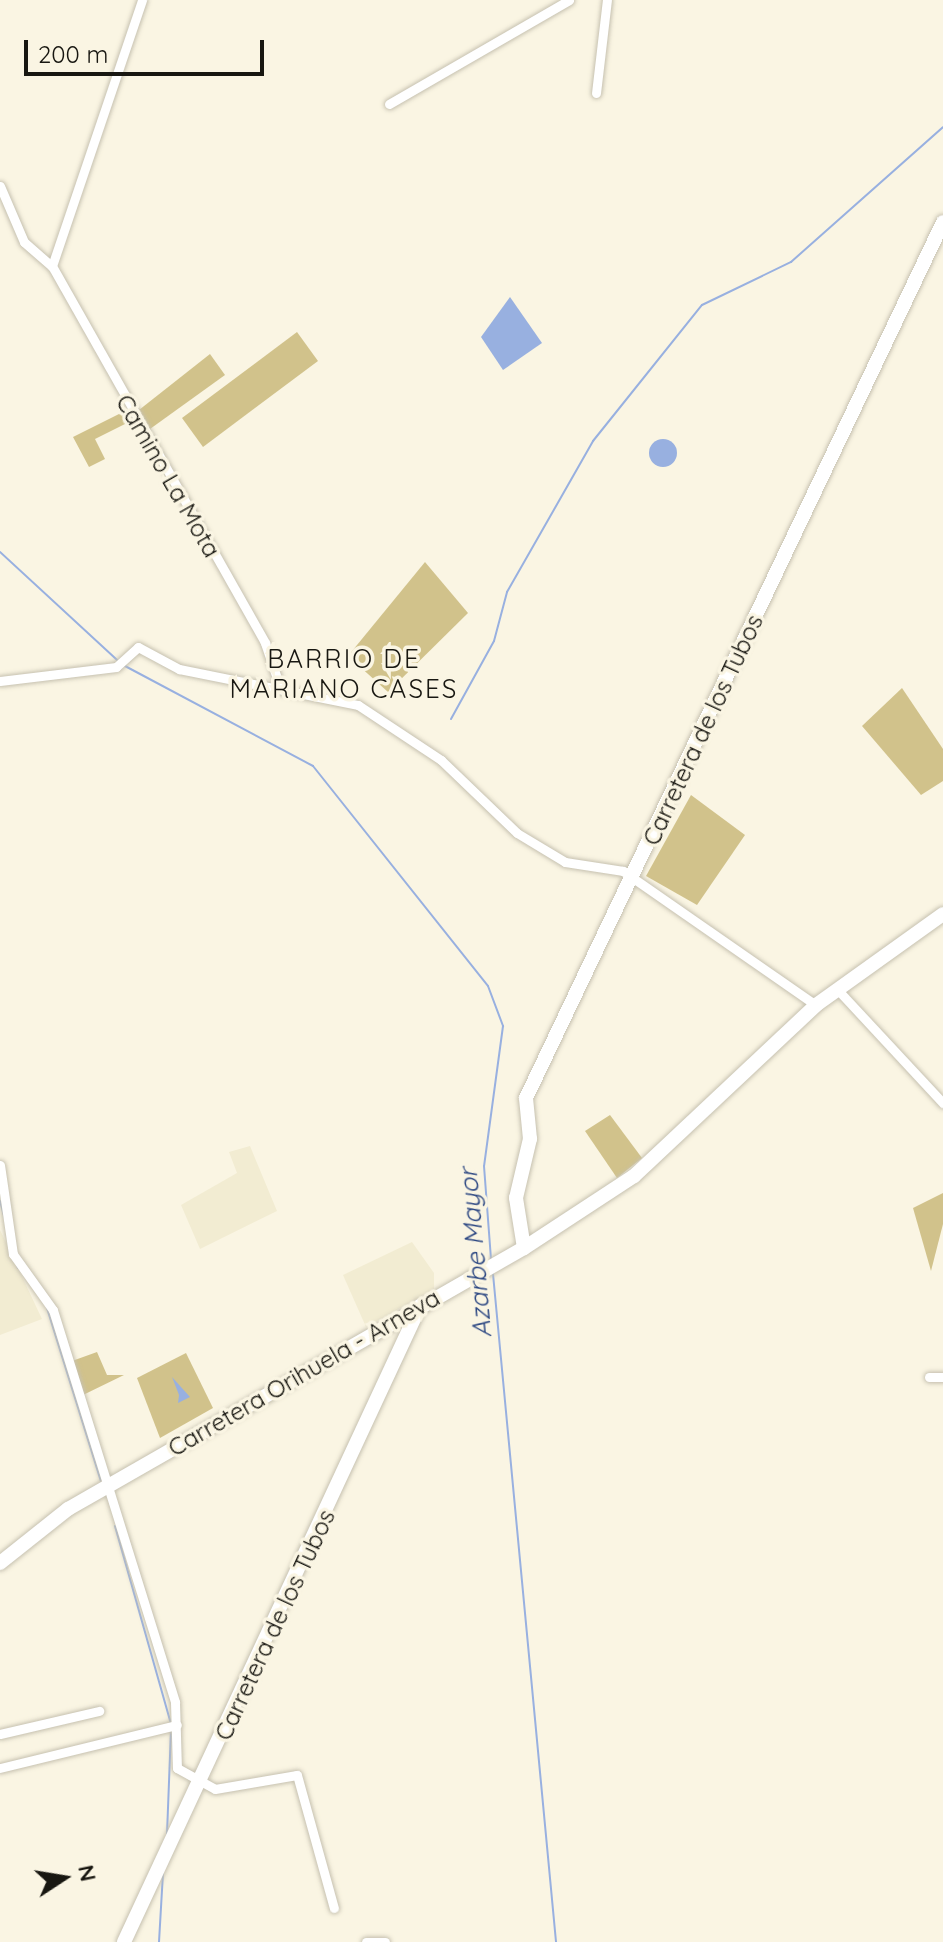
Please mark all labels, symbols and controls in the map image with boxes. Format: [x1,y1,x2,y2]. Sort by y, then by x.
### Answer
scale bar [28,24,268,74]
text: 200 m [38,39,108,69]
street label: Camino La Mota [110,390,226,562]
street label: Carretera de los Tubos [637,610,769,850]
district label: BARRIO DE MARIANO CASES [230,643,458,704]
water label: Azarbe Mayor [452,1167,498,1339]
street label: Carretera Orihuela - Arneva [163,1283,445,1463]
street label: Carretera de los Tubos [209,1505,341,1745]
north arrow [24,1838,104,1918]
text: N [72,1862,103,1884]

